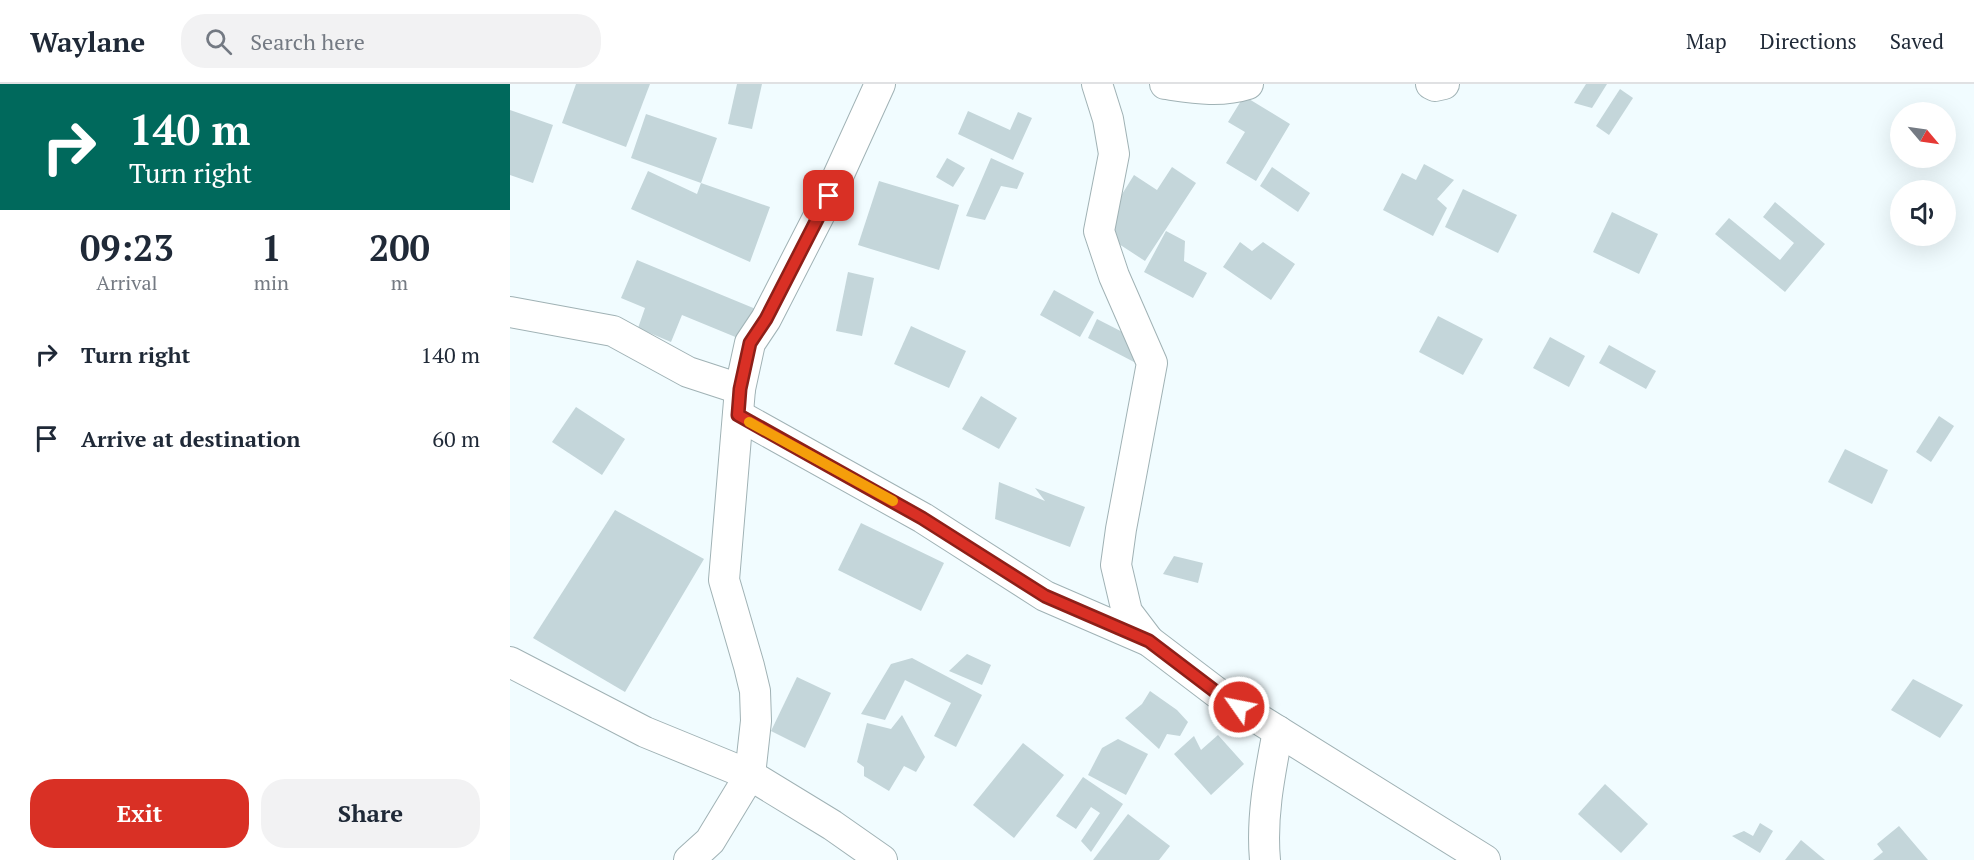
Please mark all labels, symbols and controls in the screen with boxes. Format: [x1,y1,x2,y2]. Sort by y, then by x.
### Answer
search box [181,14,601,68]
text: Waylane [30,23,145,60]
icon: search [202,25,235,58]
text: Search here [250,27,365,56]
text: Map [1686,27,1727,55]
text: Directions [1760,27,1857,55]
text: Saved [1890,27,1944,55]
text: 140 m [129,101,250,157]
north arrow [1890,102,1956,168]
map controls [1890,102,1956,246]
icon: right [30,108,108,186]
text: Turn right [129,155,252,191]
pin [803,170,854,221]
icon: arrive [812,179,845,212]
button: sound [1890,180,1956,246]
text: 09:23 [80,224,174,271]
text: 1 [261,224,282,271]
text: 200 [369,224,430,271]
text: Arrival [96,269,158,296]
text: min [254,269,289,296]
text: m [391,269,408,296]
icon: right [30,338,63,371]
text: Turn right [81,340,190,369]
text: 140 m [420,340,480,369]
icon: arrive [30,422,63,455]
text: Arrive at destination [81,424,300,453]
text: 60 m [432,424,480,453]
position arrow [1207,675,1271,739]
button: Exit [30,779,249,848]
button: Share [261,779,480,848]

